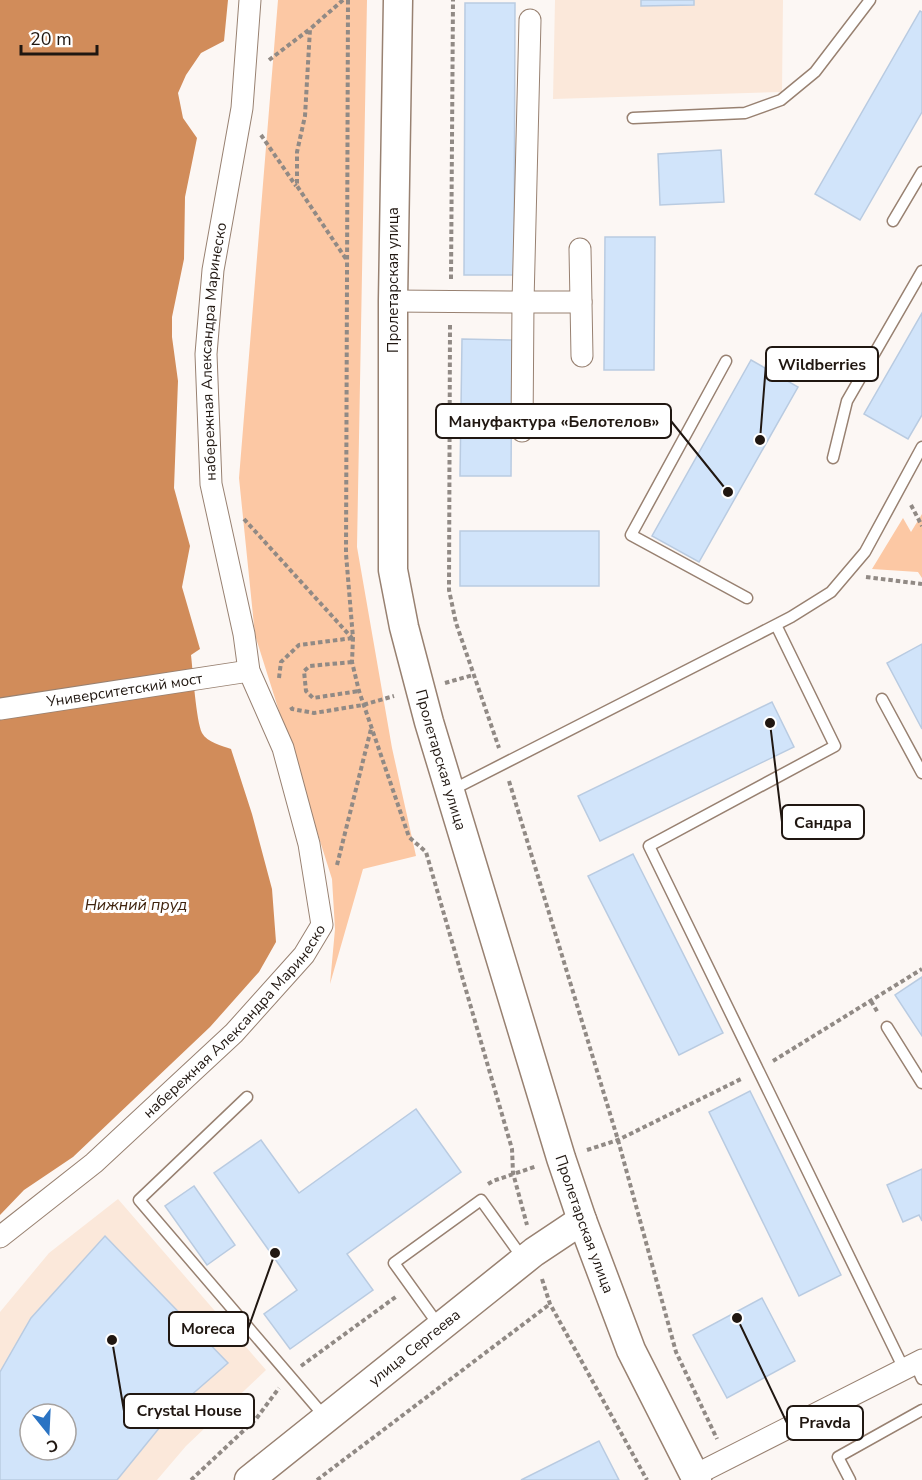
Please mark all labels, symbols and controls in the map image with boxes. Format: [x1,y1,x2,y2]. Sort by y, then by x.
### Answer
scale bar [21,18,98,56]
text: 20 m [30,27,72,51]
street label: Пролетарская улица [383,207,403,353]
street label: набережная Александра Маринеско [196,221,231,481]
callout: Wildberries [766,347,878,381]
text: Wildberries [778,354,866,376]
callout: Мануфактура «Белотелов» [436,404,671,438]
text: Мануфактура «Белотелов» [449,411,659,433]
street label: Университетский мост [44,668,204,712]
street label: Пролетарская улица [411,687,471,833]
callout: Сандра [782,805,864,839]
text: Сандра [794,812,852,834]
water label: Нижний пруд [85,894,187,916]
street label: набережная Александра Маринеско [139,920,330,1122]
street label: Пролетарская улица [551,1152,619,1296]
street label: улица Сергеева [365,1305,464,1390]
callout: Moreca [169,1312,248,1346]
text: Moreca [181,1318,235,1340]
callout: Crystal House [124,1394,254,1428]
text: Crystal House [136,1400,242,1422]
north arrow [18,1402,78,1462]
callout: Pravda [787,1406,863,1440]
text: Pravda [799,1412,851,1434]
text: С [44,1433,61,1457]

